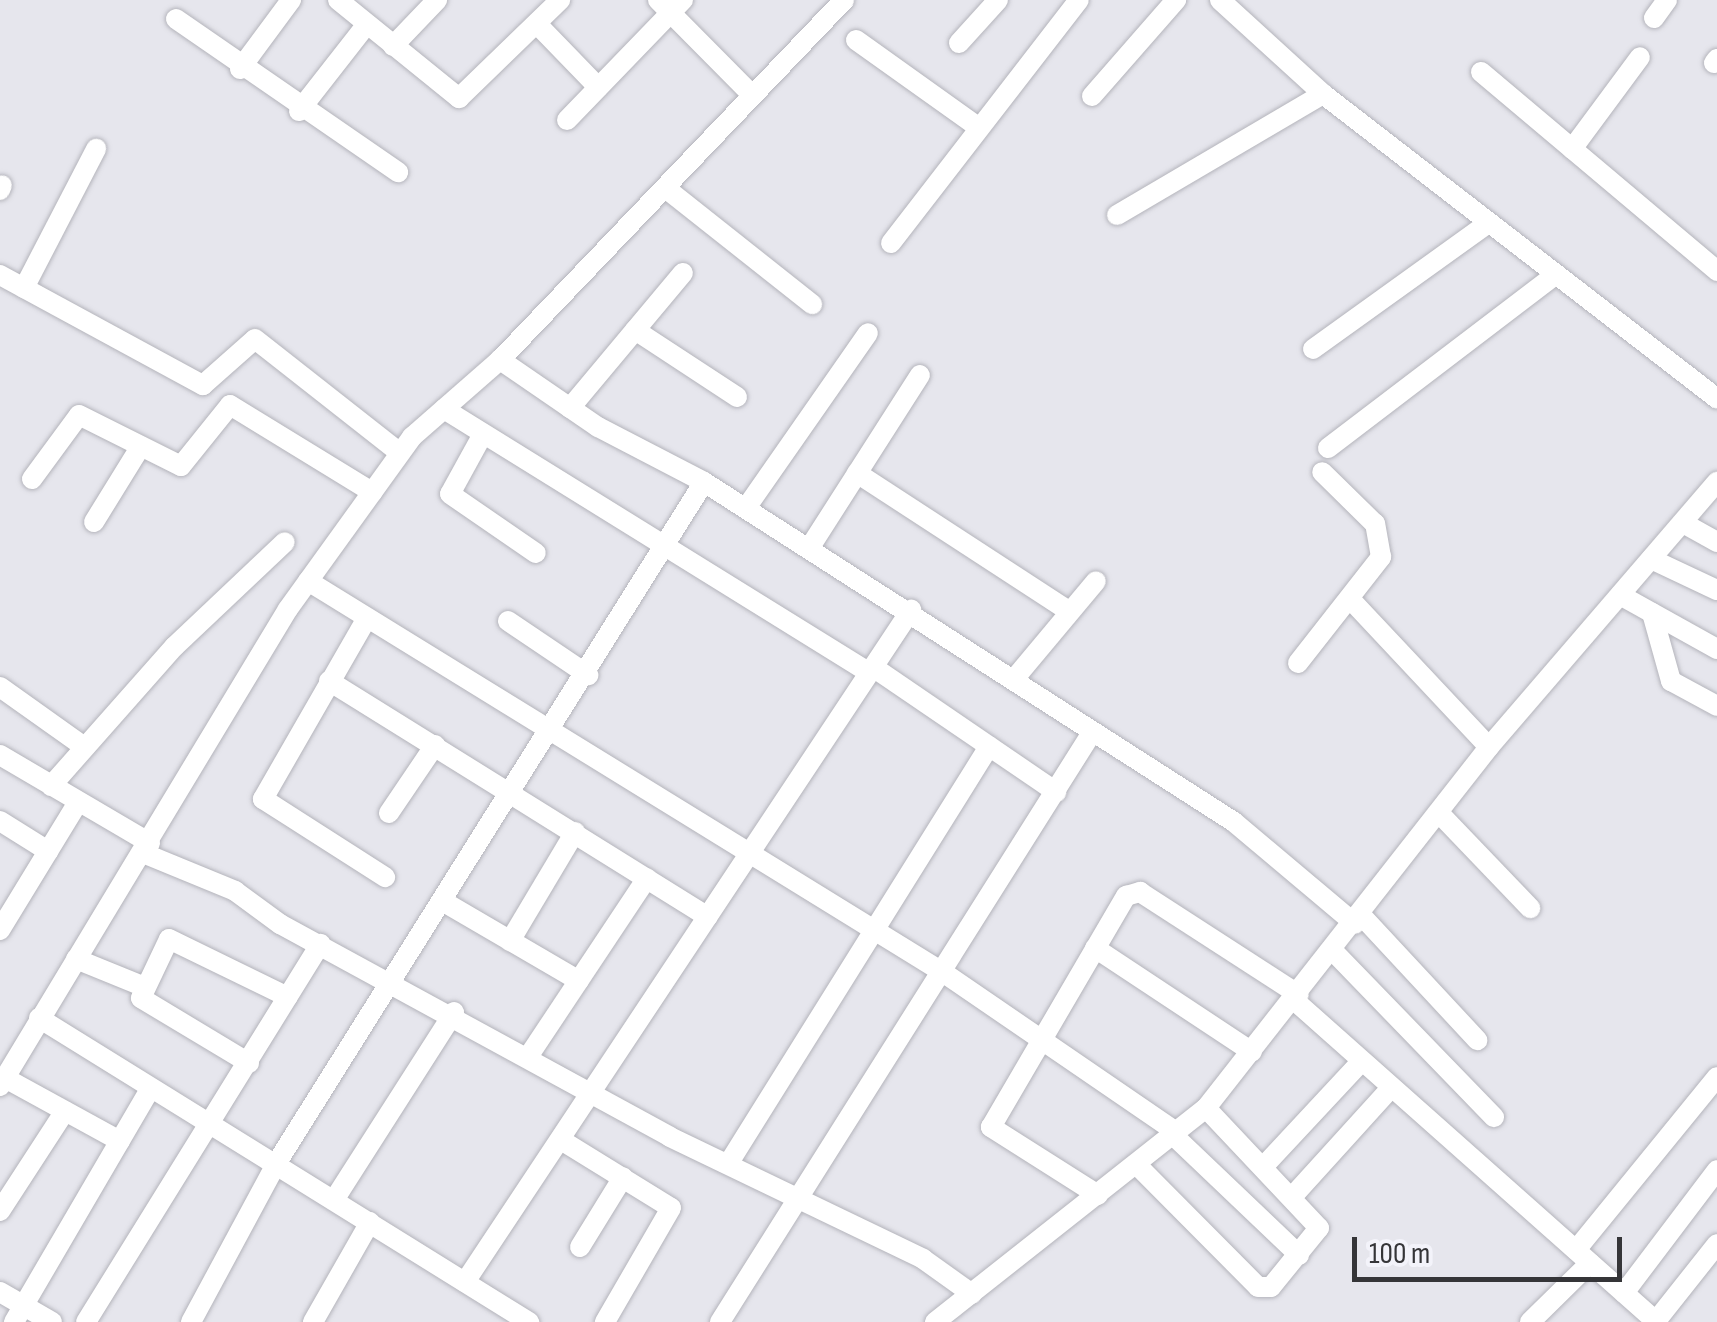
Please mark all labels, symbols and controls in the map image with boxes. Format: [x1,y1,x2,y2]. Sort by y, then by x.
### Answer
scale bar [1357,1217,1627,1279]
text: 100 m [1369,1236,1430,1272]

